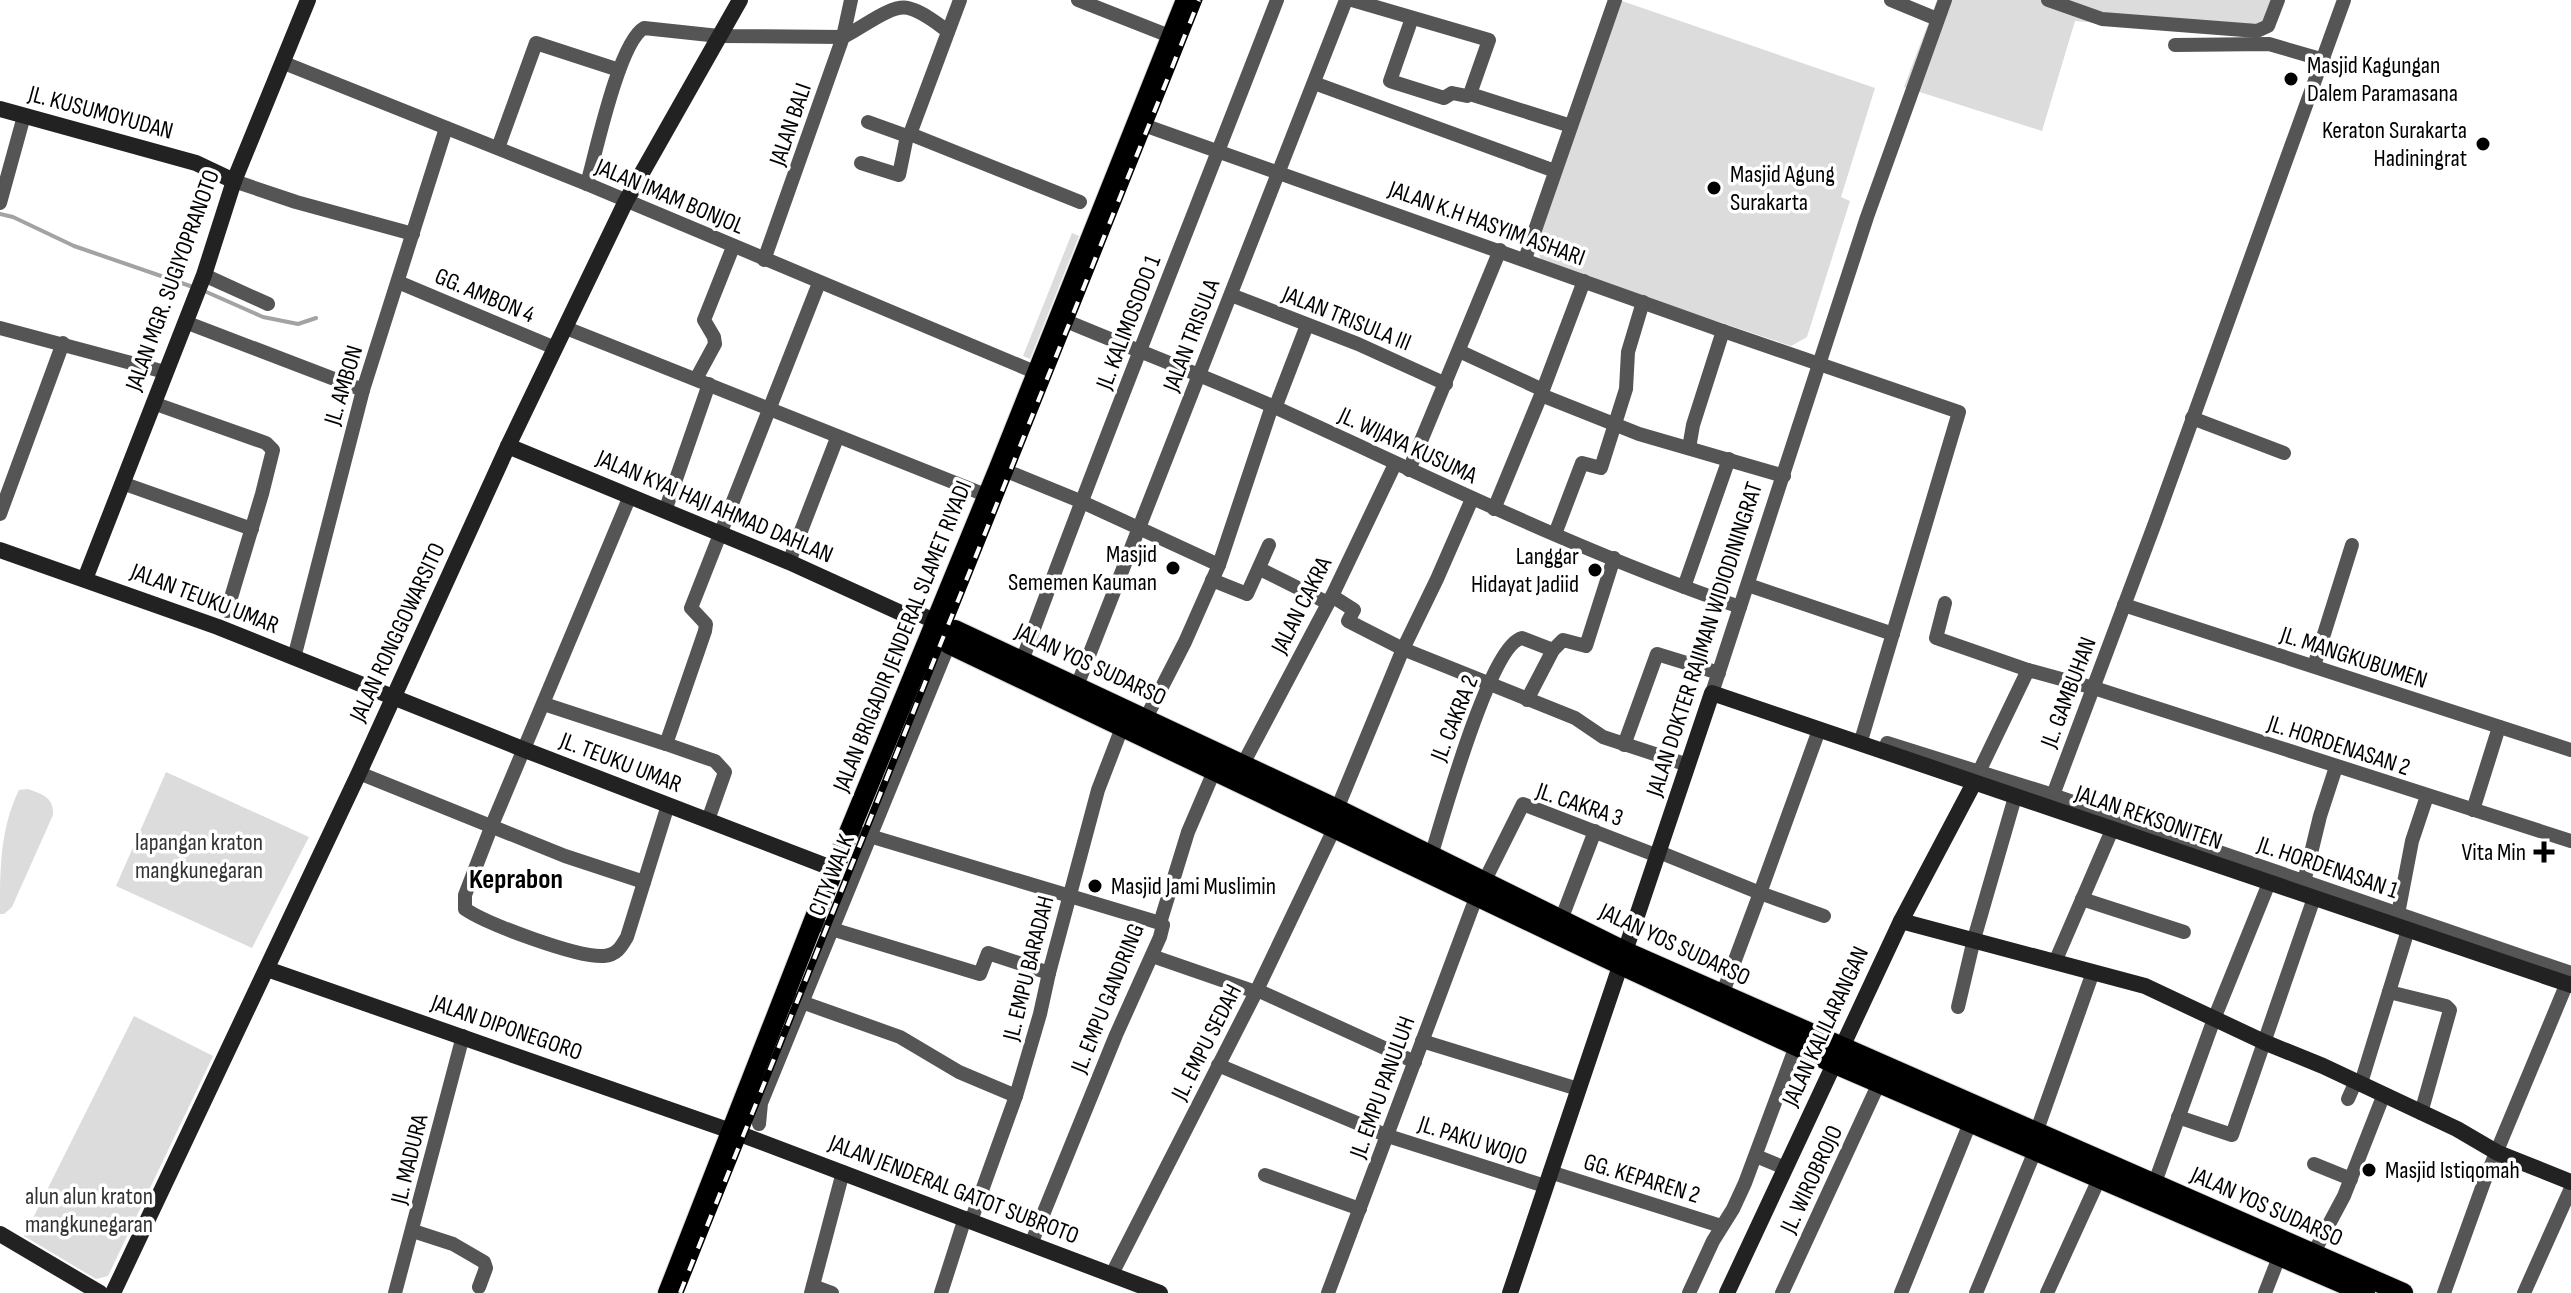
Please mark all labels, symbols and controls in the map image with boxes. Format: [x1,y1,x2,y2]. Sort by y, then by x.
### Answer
place label: Masjid Kagungan Dalem Paramasana [2307,51,2458,108]
marker: Masjid Kagungan Dalem Paramasana [2282,70,2300,88]
street label: JL. KUSUMOYUDAN [24,79,176,146]
street label: JALAN BALI [763,79,818,170]
place label: Keraton Surakarta Hadiningrat [2322,116,2467,173]
marker: Keraton Surakarta Hadiningrat [2474,135,2492,153]
street label: JALAN IMAM BONJOL [590,152,749,241]
place label: Masjid Agung Surakarta [1730,160,1835,217]
street label: JALAN MGR. SUGIYOPRANOTO [119,166,226,396]
street label: JALAN K.H HASYIM ASHARI [1384,174,1589,272]
marker: Masjid Agung Surakarta [1705,179,1723,197]
street label: JL. KALIMOSODO 1 [1089,251,1167,394]
street label: GG. AMBON 4 [431,261,539,329]
street label: JALAN TRISULA [1156,274,1226,396]
street label: JALAN TRISULA III [1277,279,1415,357]
street label: JL. AMBON [317,342,369,429]
street label: JL. WIJAYA KUSUMA [1333,400,1482,490]
street label: JALAN KYAI HAJI AHMAD DAHLAN [591,443,837,569]
street label: JALAN BRIGADIR JENDERAL SLAMET RIYADI [826,476,978,797]
street label: JALAN DOKTER RAJIMAN WIDIODININGRAT [1640,478,1769,801]
street label: JALAN RONGGOWARSITO [343,538,452,727]
place label: Masjid Sememen Kauman [1008,540,1157,597]
place label: Langgar Hidayat Jadiid [1471,542,1579,599]
street label: JALAN CAKRA [1264,551,1338,659]
street label: JALAN TEUKU UMAR [126,557,283,640]
marker: Masjid Sememen Kauman [1164,559,1182,577]
marker: Langgar Hidayat Jadiid [1586,561,1604,579]
street label: JALAN YOS SUDARSO [1010,616,1171,712]
street label: JL. MANGKUBUMEN [2276,620,2431,695]
street label: JL. GAMBUHAN [2034,633,2103,752]
street label: JL. CAKRA 2 [1424,671,1485,766]
street label: JL. HORDENASAN 2 [2263,709,2414,782]
street label: JL. TEUKU UMAR [555,726,686,799]
street label: JL. CAKRA 3 [1532,776,1627,833]
street label: JALAN REKSONITEN [2071,778,2226,856]
park label: lapangan kraton mangkunegaran [135,828,263,885]
street label: CITY WALK [802,830,861,920]
street label: JL. HORDENASAN 1 [2253,830,2402,905]
place label: Vita Min [2461,838,2526,867]
marker: Vita Min [2533,841,2555,863]
district label: Keprabon [469,863,563,896]
place label: Masjid Jami Muslimin [1111,872,1276,901]
marker: Masjid Jami Muslimin [1086,877,1104,895]
street label: JL. EMPU BARADAH [996,893,1060,1044]
street label: JALAN YOS SUDARSO [1594,896,1755,992]
street label: JL. EMPU GANDRING [1064,919,1151,1078]
street label: JALAN KALILARANGAN [1775,942,1875,1112]
street label: JL. EMPU SEDAH [1164,979,1248,1106]
street label: JALAN DIPONEGORO [427,988,586,1067]
street label: JL. EMPU PANULUH [1343,1012,1422,1163]
street label: JL. PAKU WOJO [1414,1109,1531,1172]
street label: JL. MADURA [384,1111,435,1208]
street label: JL. WIROBROJO [1773,1121,1849,1239]
street label: JALAN JENDERAL GATOT SUBROTO [824,1128,1083,1251]
street label: GG. KEPAREN 2 [1580,1147,1703,1210]
place label: Masjid Istiqomah [2385,1156,2520,1185]
street label: JALAN YOS SUDARSO [2186,1160,2347,1253]
marker: Masjid Istiqomah [2360,1161,2378,1179]
park label: alun alun kraton mangkunegaran [25,1182,153,1239]

